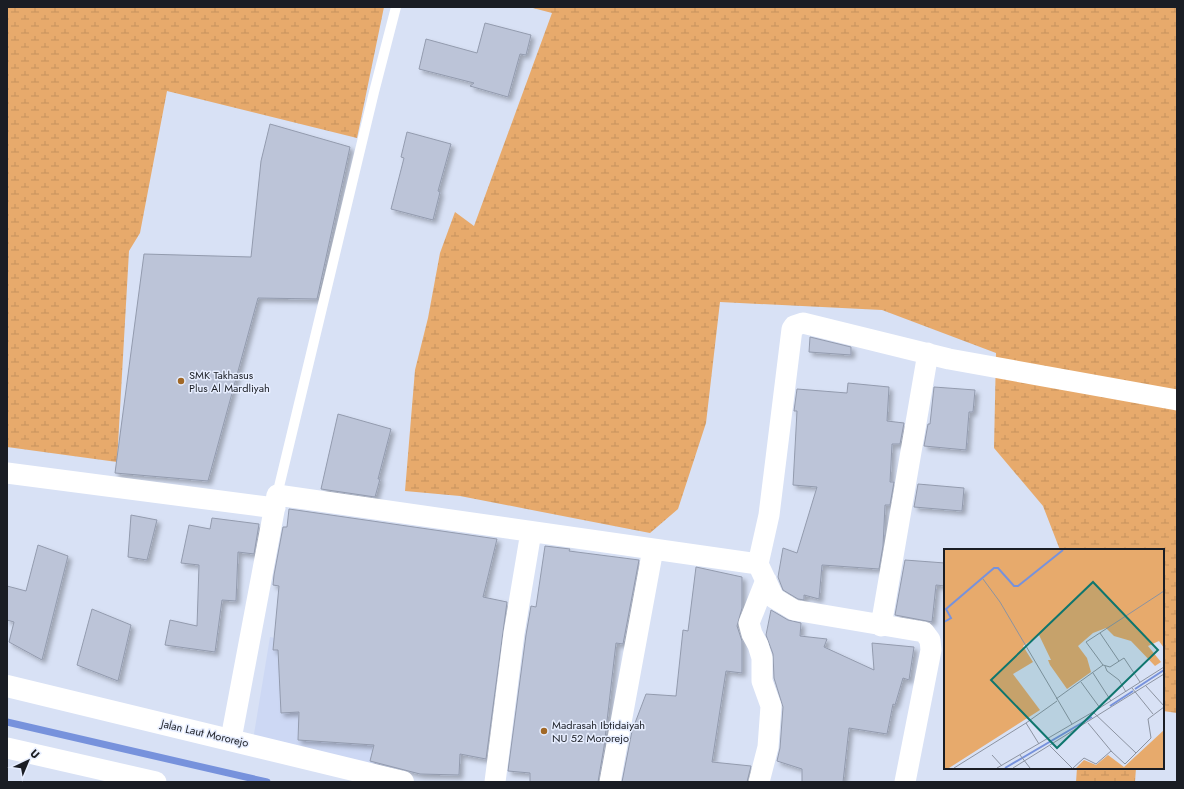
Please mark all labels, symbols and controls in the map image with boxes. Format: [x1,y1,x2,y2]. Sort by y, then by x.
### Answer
place label: SMK Takhasus Plus Al Mardliyah [189,367,270,396]
marker: SMK Takhasus Plus Al Mardliyah [176,376,186,386]
inset map [944,549,1164,769]
street label: Jalan Laut Mororejo [158,715,250,751]
place label: Madrasah Ibtidaiyah NU 52 Mororejo [552,717,645,746]
marker: Madrasah Ibtidaiyah NU 52 Mororejo [539,726,549,736]
north arrow [8,741,48,781]
text: U [27,745,43,762]

